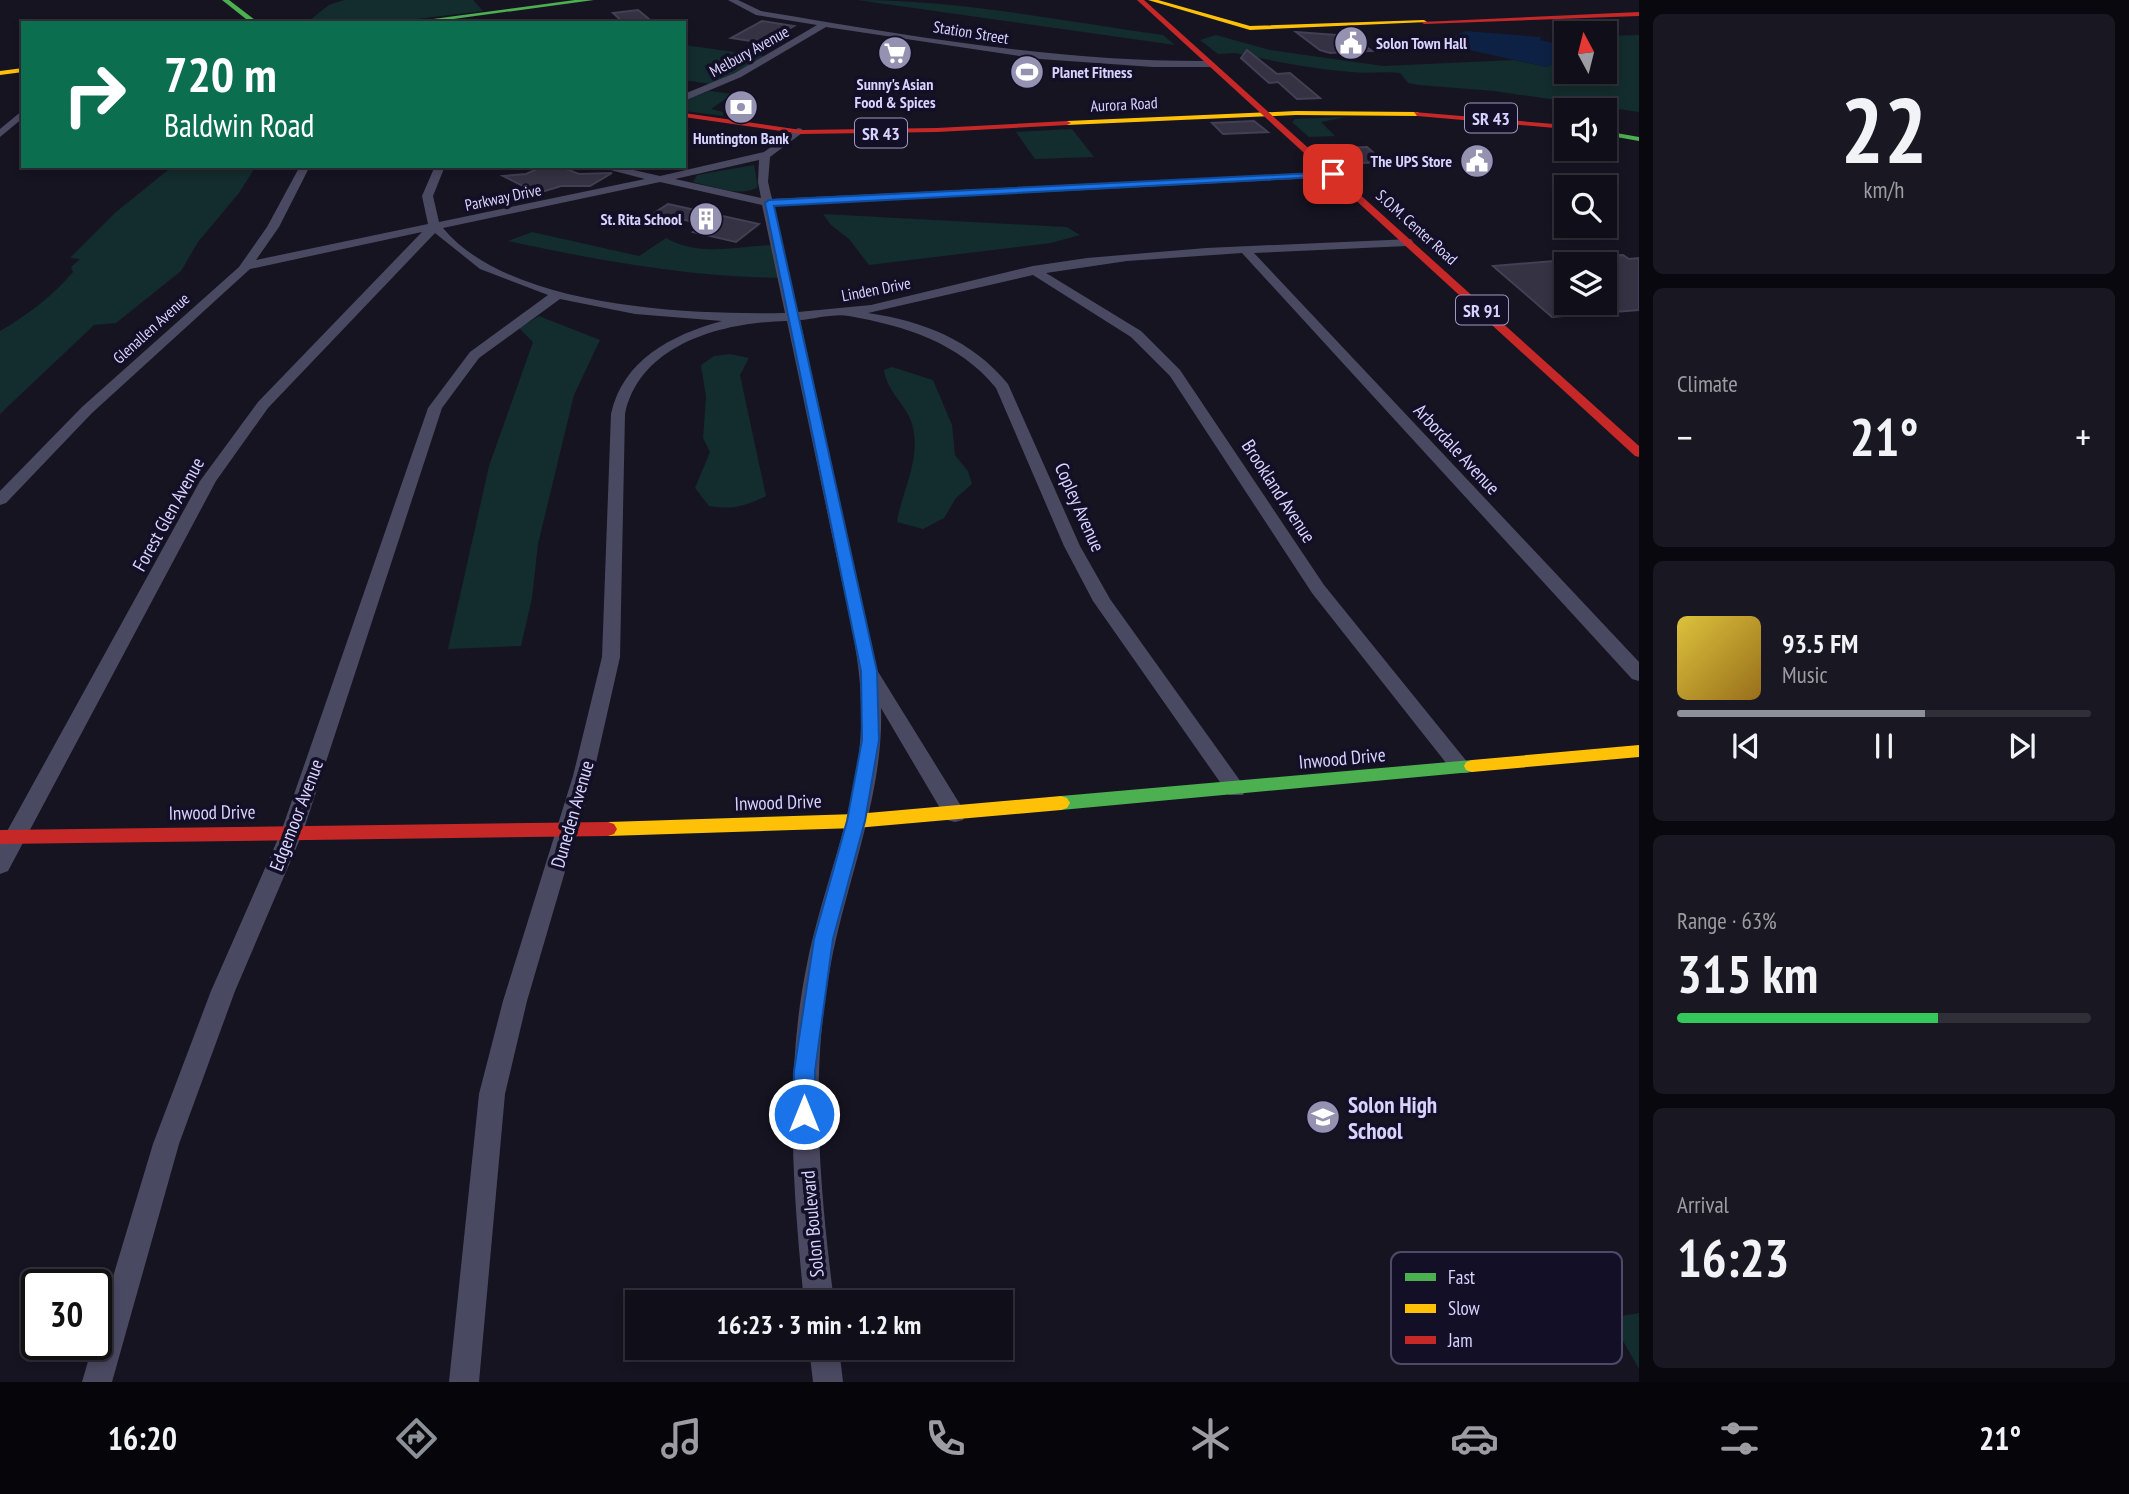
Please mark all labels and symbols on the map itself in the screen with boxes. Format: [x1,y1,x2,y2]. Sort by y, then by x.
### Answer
street label: Station Street [932,16,1011,48]
street label: Melbury Avenue [706,21,792,81]
north arrow [1554,21,1617,84]
public building icon: Solon Town Hall [1332,24,1370,62]
place label: Solon Town Hall [1376,33,1467,53]
supermarket icon: Sunny's Asian Food & Spices [876,34,914,72]
sports icon: Planet Fitness [1008,53,1046,91]
place label: Planet Fitness [1052,62,1133,82]
place label: Sunny's Asian Food & Spices [855,74,936,112]
bank icon: Huntington Bank [722,88,760,126]
street label: Aurora Road [1090,92,1158,116]
road number: SR 43 [1465,104,1517,132]
road number: SR 43 [855,118,907,148]
place label: Huntington Bank [693,128,789,148]
public building icon: The UPS Store [1458,142,1496,180]
pin [1303,144,1363,204]
place label: The UPS Store [1371,151,1452,171]
street label: Parkway Drive [463,179,543,215]
street label: S.O.M. Center Road [1372,185,1462,269]
building icon: St. Rita School [687,200,725,238]
place label: St. Rita School [600,209,682,229]
street label: Linden Drive [840,272,912,306]
street label: Glenallen Avenue [109,288,193,368]
road number: SR 91 [1456,296,1508,324]
street label: Arbordale Avenue [1409,399,1505,500]
street label: Brookland Avenue [1237,435,1321,547]
street label: Forest Glen Avenue [127,453,209,575]
street label: Copley Avenue [1050,459,1110,555]
street label: Inwood Drive [1298,742,1387,774]
street label: Edgemoor Avenue [264,755,328,874]
street label: Duneden Avenue [545,757,599,870]
street label: Inwood Drive [734,788,822,816]
street label: Inwood Drive [168,799,256,825]
position arrow [767,1077,841,1151]
place label: Solon High School [1348,1090,1437,1145]
school or university icon: Solon High School [1304,1098,1342,1136]
street label: Solon Boulevard [795,1170,829,1278]
legend [1391,1252,1622,1364]
text: Fast [1448,1265,1476,1289]
speed limit sign: 30 [21,1269,112,1360]
text: Slow [1448,1296,1481,1320]
text: Jam [1447,1328,1473,1352]

